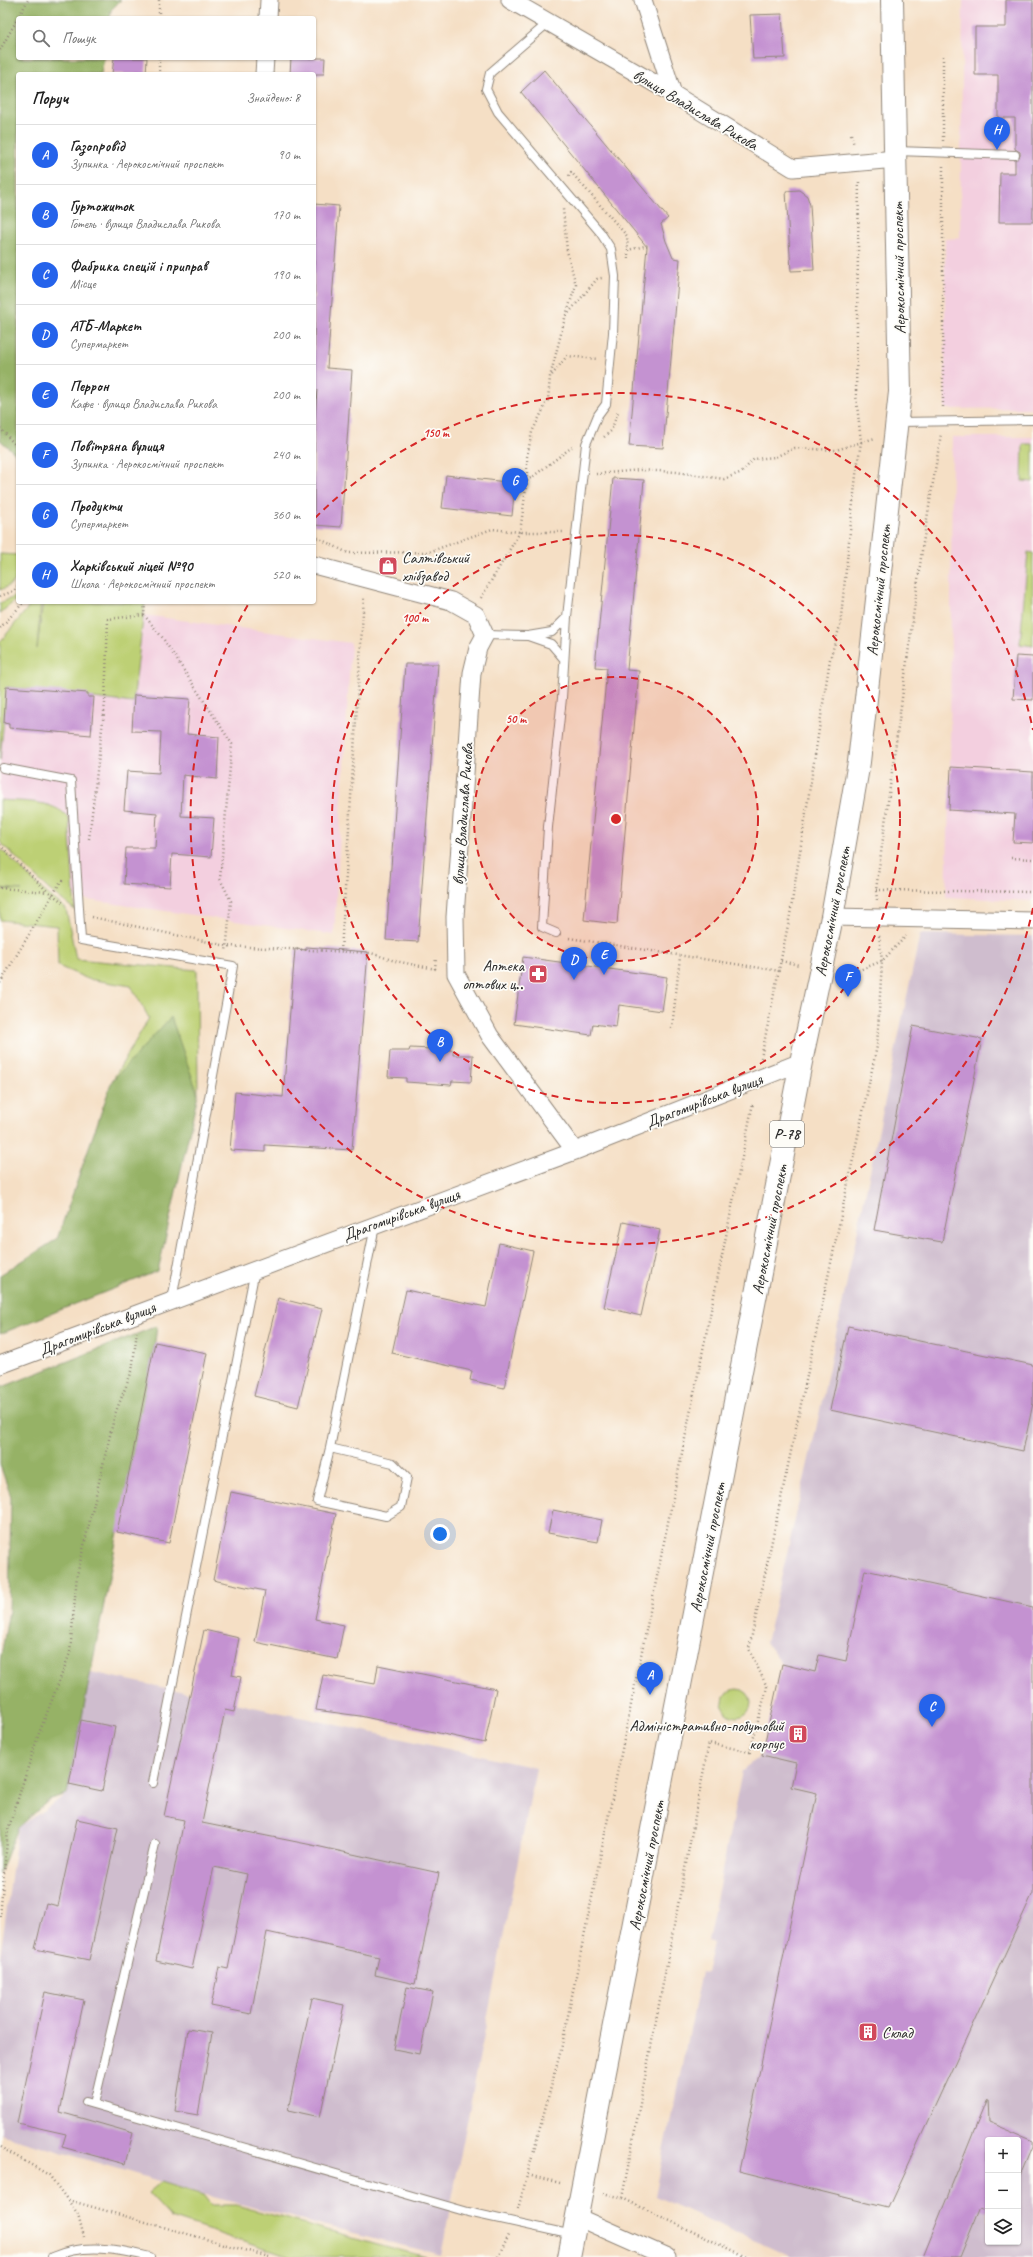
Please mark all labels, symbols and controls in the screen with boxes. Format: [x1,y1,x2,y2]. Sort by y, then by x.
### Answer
search box [16,16,316,60]
icon: search [30,27,52,49]
text: Пошук [62,29,95,48]
street label: вулиця Владислава Рикова [629,65,762,156]
text: Поруч [32,88,68,109]
text: Знайдено: 8 [246,90,300,106]
pin: H [984,117,1010,150]
text: Газопровiд [70,137,125,156]
text: A [42,147,48,163]
text: 90 m [278,147,300,163]
text: Зупинка · Аерокосмічний проспект [70,156,223,172]
text: Гуртожиток [70,197,134,216]
street label: Аерокосмічний проспект [888,201,910,334]
text: B [42,207,48,223]
text: 170 m [272,207,300,223]
text: Готель · вулиця Владислава Рикова [70,216,220,232]
text: Фабрика спецій і приправ [70,257,207,276]
text: C [42,267,48,283]
text: 190 m [272,267,300,283]
text: Місце [70,276,96,292]
text: АТБ-Маркет [70,317,141,336]
text: D [41,327,49,343]
text: 200 m [272,327,300,343]
text: Супермаркет [70,336,128,352]
text: Перрон [70,377,109,396]
text: E [42,387,48,403]
text: 200 m [272,387,300,403]
text: Кафе · вулиця Владислава Рикова [70,396,217,412]
text: 150 m [423,425,450,441]
text: Повітряна вулиця [70,437,163,456]
text: F [42,447,48,463]
text: 240 m [272,447,300,463]
text: Зупинка · Аерокосмічний проспект [70,456,223,472]
pin: G [502,468,528,501]
text: Продукти [70,497,122,516]
text: G [42,507,48,523]
text: 360 m [272,507,300,523]
text: Супермаркет [70,516,128,532]
street label: Аерокосмічний проспект [862,522,896,657]
place label: Салтівський хлібзавод [402,548,471,586]
shop icon: Салтівський хлібзавод [377,555,399,577]
text: Харківський ліцей №90 [70,557,192,576]
text: H [41,567,49,583]
text: 520 m [272,567,300,583]
text: Школа · Аерокосмічний проспект [70,576,215,592]
text: 100 m [402,610,429,626]
text: 50 m [506,711,527,727]
street label: вулиця Владислава Рикова [448,742,478,886]
centre of rings [609,812,623,826]
street label: Аерокосмічний проспект [811,843,856,978]
pin: E [591,942,617,975]
pin: D [561,947,587,980]
place label: Аптека оптових ц‥ [462,956,526,994]
pharmacy icon: Аптека оптових ц‥ [527,963,549,985]
pin: F [835,964,861,997]
pin: B [427,1029,453,1062]
street label: Драгомирівська вулиця [643,1069,767,1132]
road number: Р-78 [770,1121,804,1147]
street label: Аерокосмічний проспект [748,1161,793,1296]
street label: Драгомирівська вулиця [340,1184,464,1245]
street label: Драгомирівська вулиця [36,1297,160,1360]
street label: Аерокосмічний проспект [686,1479,731,1614]
your location [430,1524,450,1544]
pin: A [637,1662,663,1695]
pin: C [919,1694,945,1727]
place label: Адміністративно-побутовий корпус [630,1716,785,1754]
building icon: Адміністративно-побутовий корпус [787,1723,809,1745]
street label: Аерокосмічний проспект [625,1797,670,1932]
building icon: Склад [857,2021,879,2043]
place label: Склад [882,2023,914,2043]
map controls [985,2137,1021,2245]
button: + [985,2137,1021,2173]
button: − [985,2173,1021,2209]
button: layers [985,2209,1021,2245]

